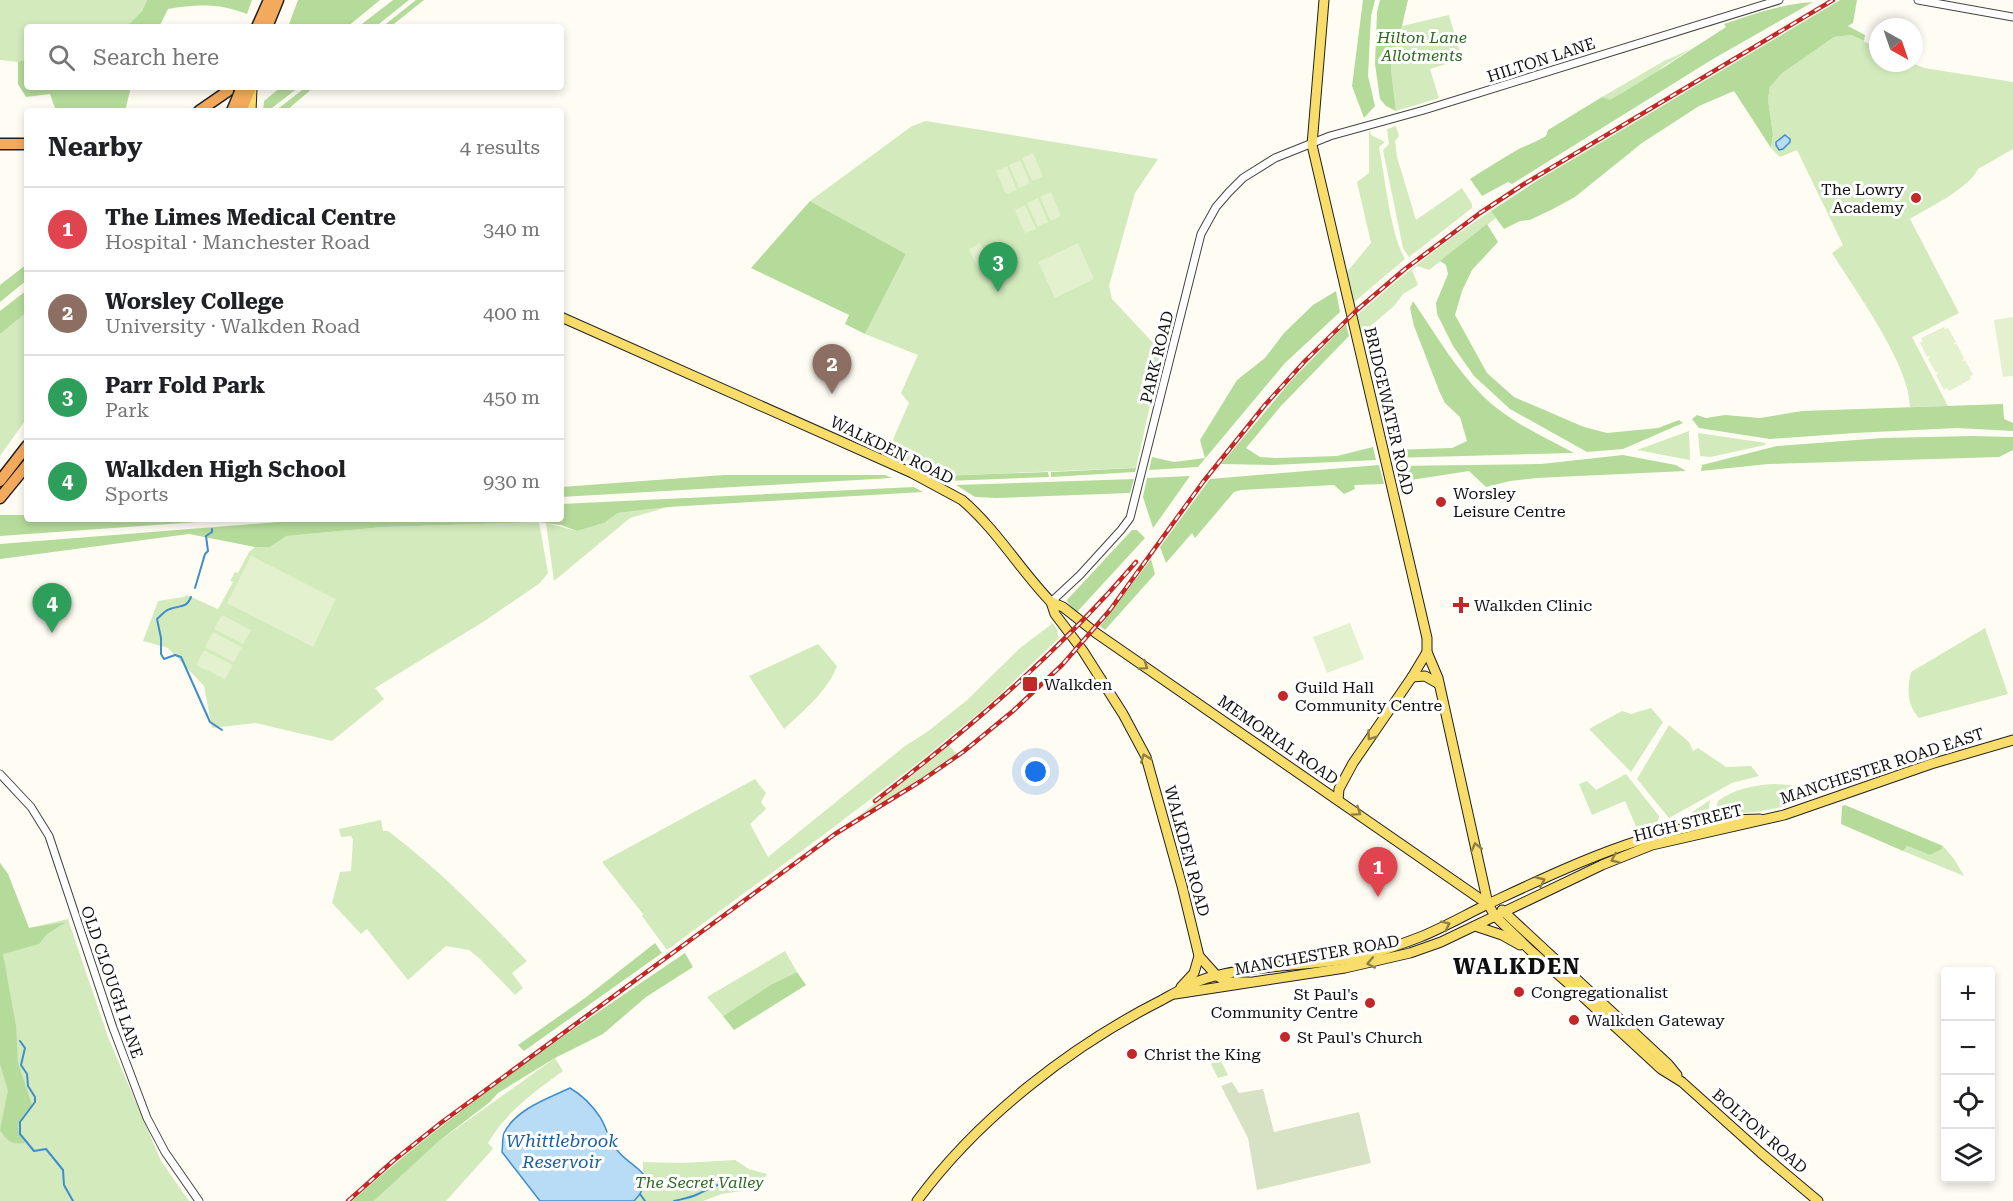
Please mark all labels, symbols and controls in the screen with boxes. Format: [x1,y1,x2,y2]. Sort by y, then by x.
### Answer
north arrow [1869,18,1923,72]
search box [24,24,564,90]
park label: Hilton Lane Allotments [1376,28,1467,65]
street label: HILTON LANE [1485,34,1597,86]
icon: search [45,41,78,74]
text: Search here [93,45,219,70]
text: Nearby [48,132,142,162]
text: 4 results [460,135,540,159]
place label: The Lowry Academy [1821,180,1905,217]
marker: The Lowry Academy [1909,191,1923,205]
text: The Limes Medical Centre [105,205,396,230]
text: 1 [62,217,73,241]
text: 340 m [483,217,540,241]
text: Hospital · Manchester Road [105,230,370,254]
pin: 3 [978,242,1018,292]
text: Worsley College [105,289,284,314]
text: 2 [62,301,73,325]
text: 400 m [483,301,540,325]
street label: PARK ROAD [1136,309,1178,405]
text: University · Walkden Road [105,314,360,338]
street label: BRIDGEWATER ROAD [1360,325,1418,497]
pin: 2 [812,344,852,394]
text: Parr Fold Park [105,373,265,398]
text: 3 [62,385,73,409]
text: 450 m [483,385,540,409]
text: Park [105,398,149,422]
street label: WALKDEN ROAD [827,412,957,488]
text: Walkden High School [105,457,346,482]
text: 4 [62,469,73,493]
text: 930 m [483,469,540,493]
text: Sports [105,482,168,506]
place label: Worsley Leisure Centre [1453,484,1566,521]
marker: Worsley Leisure Centre [1434,495,1448,509]
pin: 4 [32,584,72,633]
marker: Walkden Clinic [1452,596,1470,614]
place label: Walkden Clinic [1474,596,1592,615]
one-way arrow [1137,659,1148,670]
marker: Walkden [1021,675,1039,693]
place label: Walkden [1044,675,1112,694]
place label: Guild Hall Community Centre [1295,678,1442,715]
marker: Guild Hall Community Centre [1276,689,1290,703]
street label: MEMORIAL ROAD [1214,691,1342,789]
street label: MANCHESTER ROAD EAST [1778,724,1987,808]
one-way arrow [1367,729,1378,740]
one-way arrow [1140,753,1153,764]
your location [1021,757,1050,786]
street label: WALKDEN ROAD [1160,783,1214,919]
street label: HIGH STREET [1632,800,1745,846]
one-way arrow [1350,805,1361,816]
one-way arrow [1470,842,1483,852]
pin: 1 [1358,848,1398,897]
one-way arrow [1610,852,1621,864]
one-way arrow [1535,876,1546,888]
street label: OLD CLOUGH LANE [77,903,147,1061]
one-way arrow [1440,921,1451,932]
street label: MANCHESTER ROAD [1233,931,1401,979]
district label: WALKDEN [1453,954,1581,979]
one-way arrow [1366,956,1376,969]
map controls [1941,967,1995,1183]
button: + [1941,967,1995,1021]
place label: Congregationalist [1531,983,1668,1002]
place label: St Paul's Community Centre [1211,985,1358,1022]
marker: Congregationalist [1512,985,1526,999]
marker: St Paul's Community Centre [1363,996,1377,1010]
place label: Walkden Gateway [1586,1011,1725,1030]
marker: Walkden Gateway [1567,1013,1581,1027]
button: − [1941,1021,1995,1075]
place label: St Paul's Church [1297,1028,1423,1047]
marker: St Paul's Church [1278,1030,1292,1044]
place label: Christ the King [1144,1045,1261,1064]
marker: Christ the King [1125,1047,1139,1061]
button: locate [1941,1075,1995,1129]
street label: BOLTON ROAD [1709,1085,1811,1177]
button: layers [1941,1129,1995,1183]
water label: Whittlebrook Reservoir [506,1130,618,1172]
park label: The Secret Valley [635,1173,764,1192]

